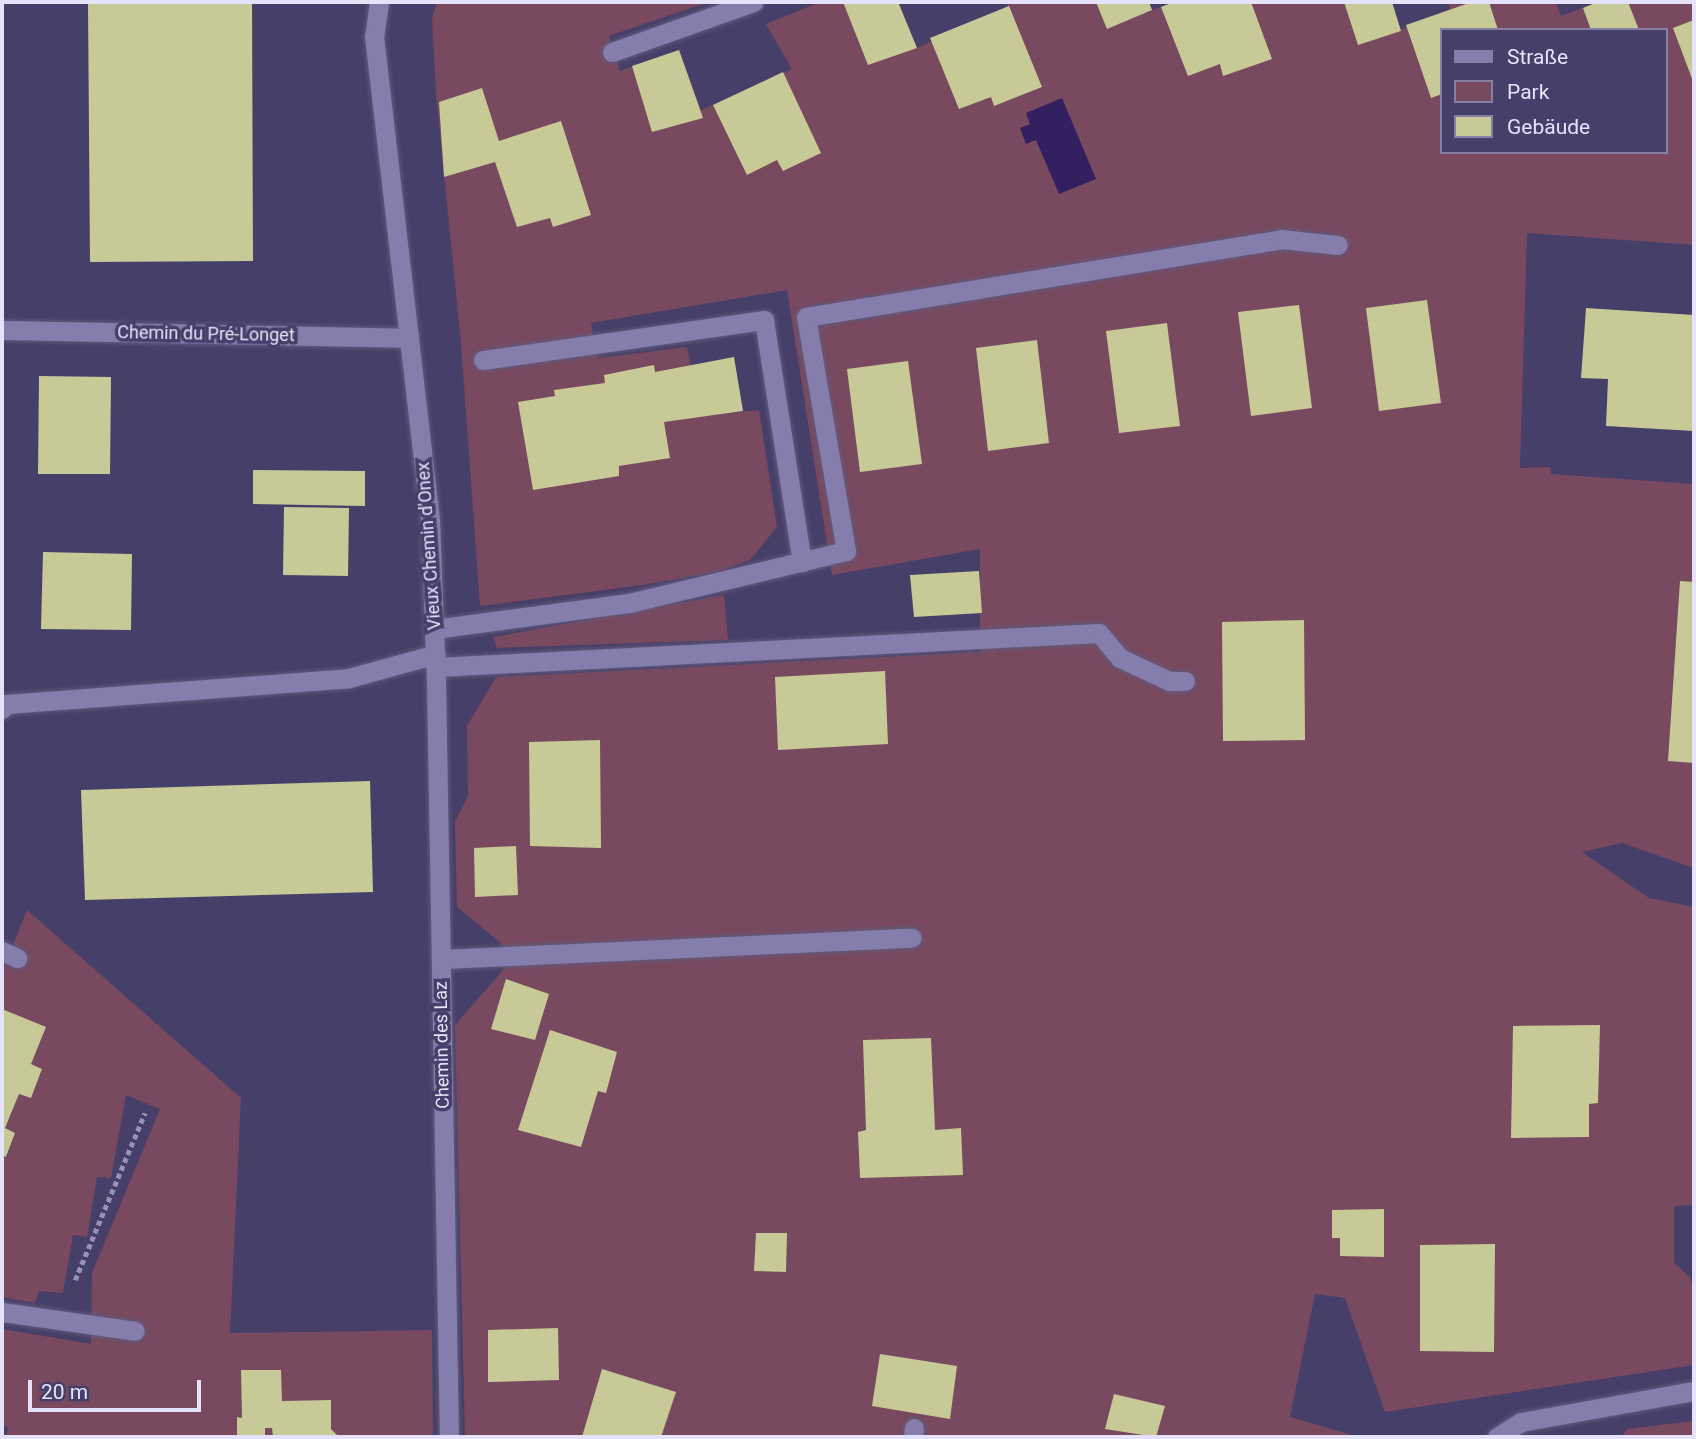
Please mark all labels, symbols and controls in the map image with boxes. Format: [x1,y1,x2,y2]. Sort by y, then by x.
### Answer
legend [1440,28,1668,154]
text: Straße [1507,45,1568,69]
text: Park [1507,80,1549,104]
text: Gebäude [1507,115,1590,139]
street label: Chemin du Pré-Longet [117,322,295,346]
street label: Vieux Chemin d'Onex [412,461,446,631]
street label: Chemin des Laz [430,981,454,1109]
scale bar [32,1366,205,1410]
text: 20 m [41,1380,88,1404]

